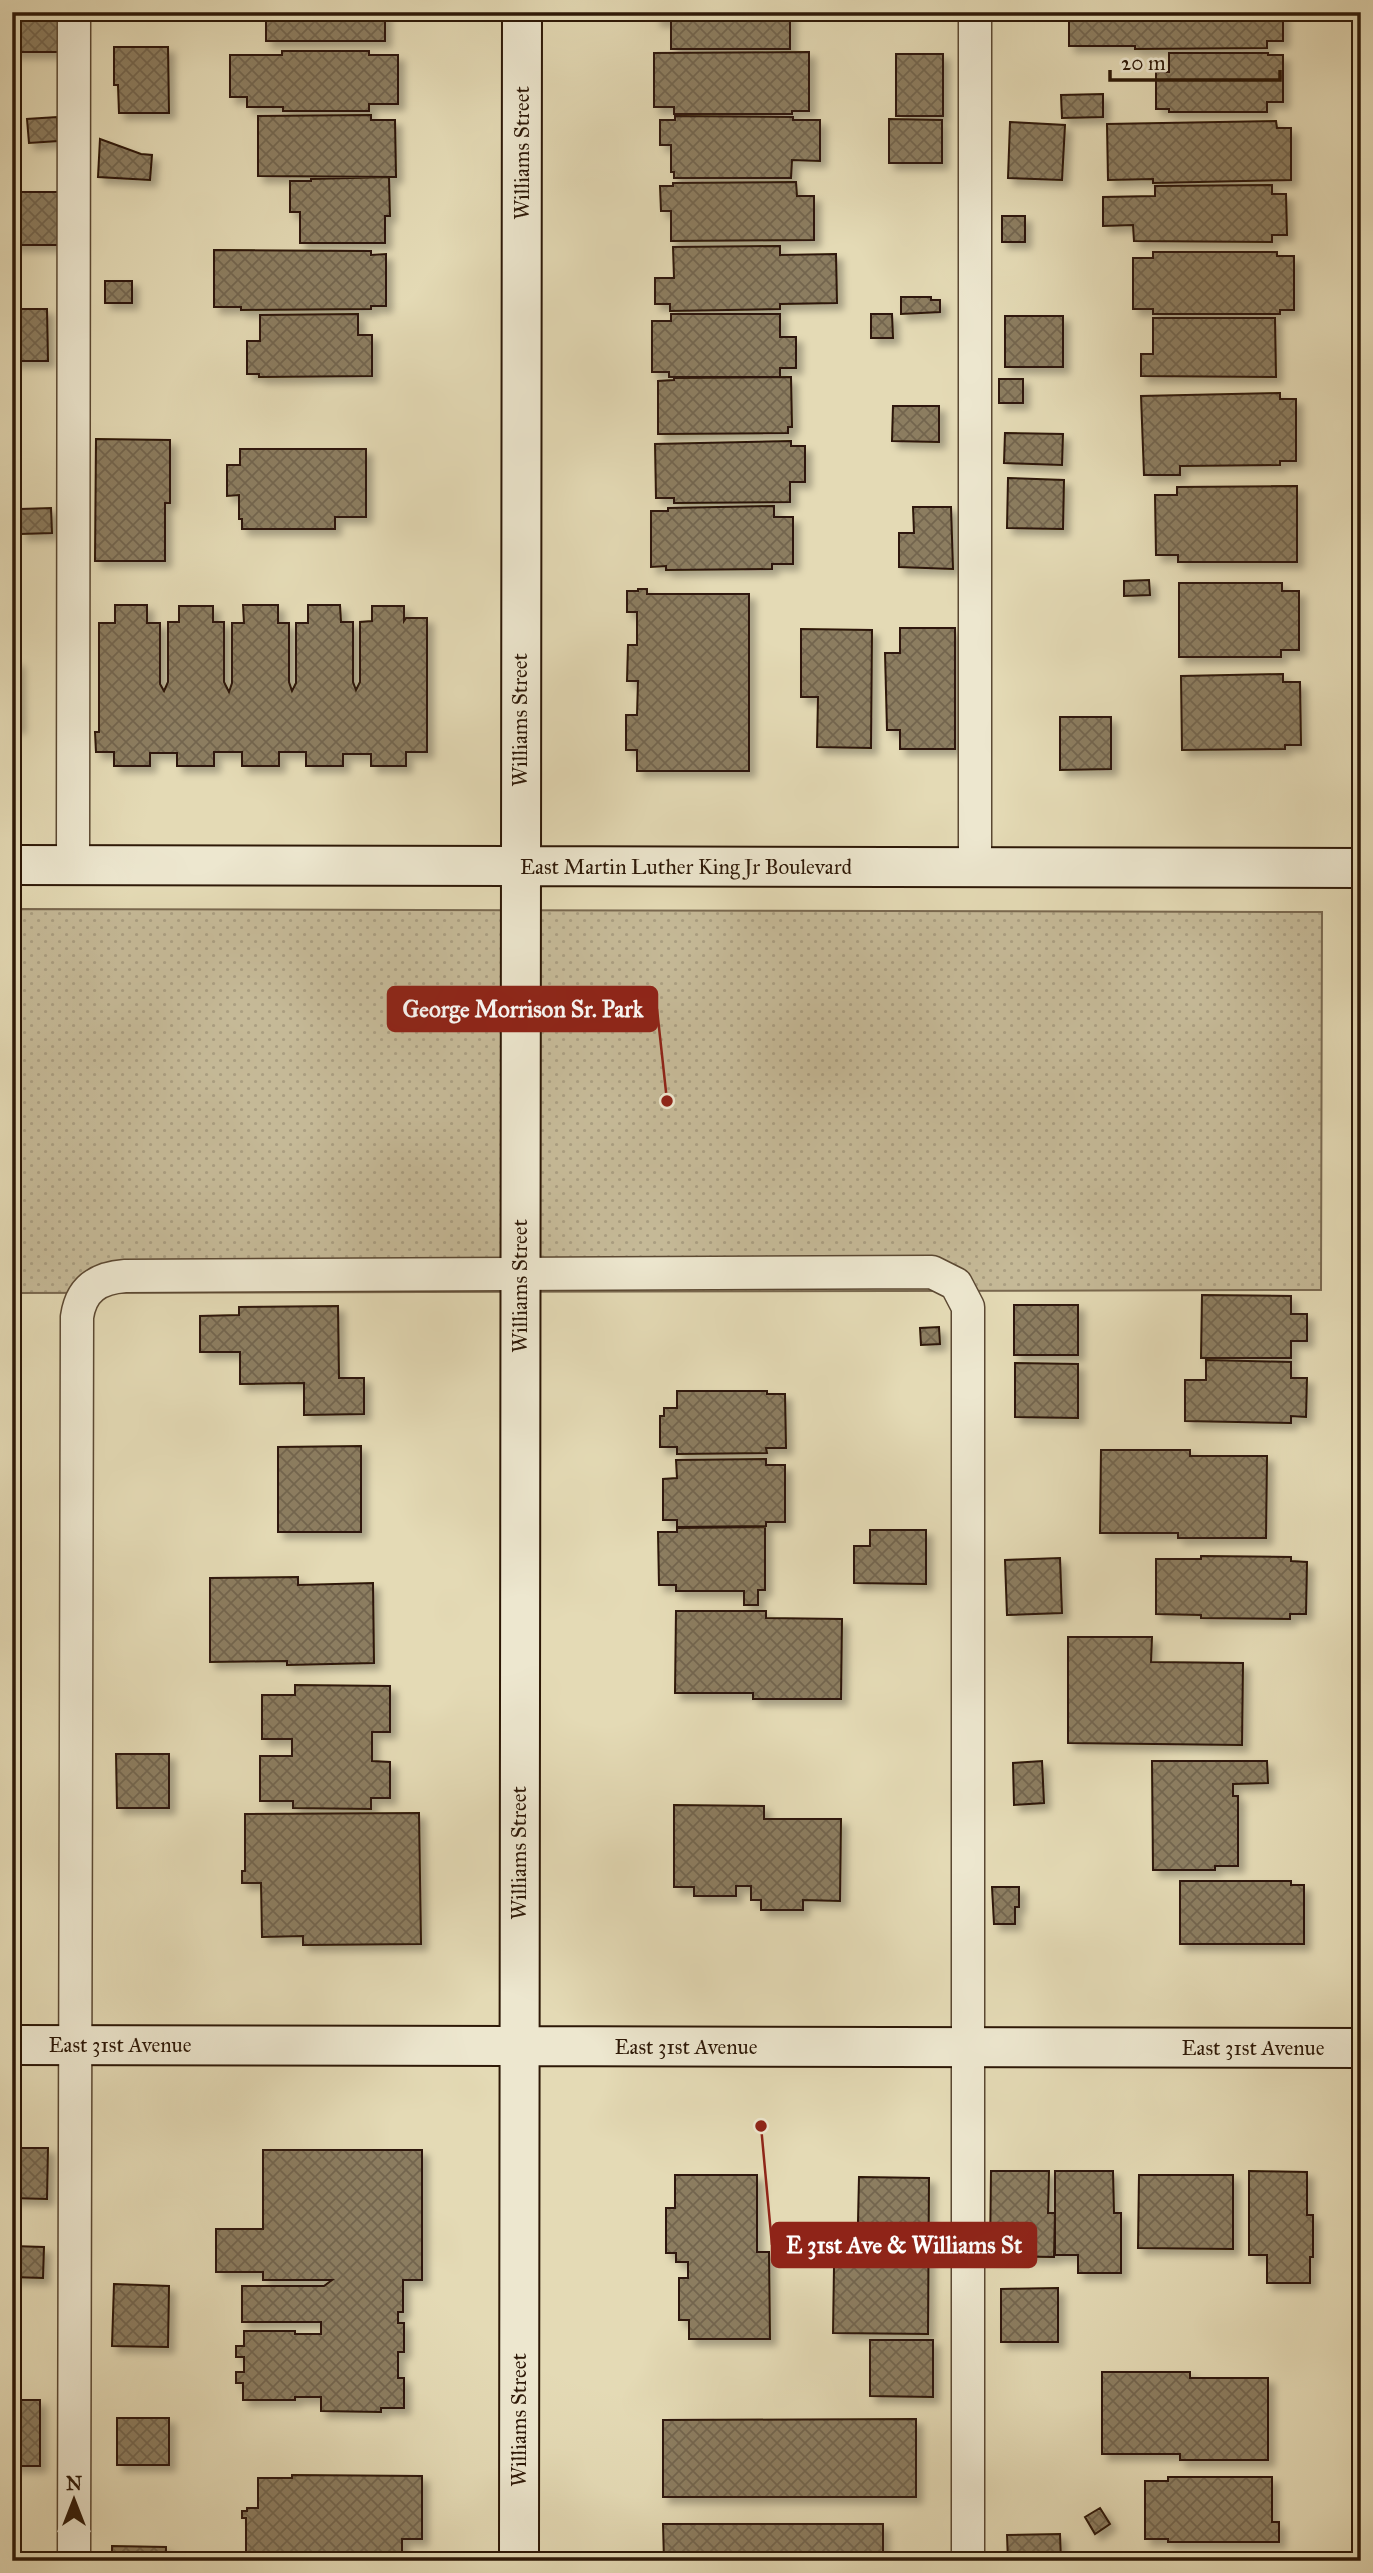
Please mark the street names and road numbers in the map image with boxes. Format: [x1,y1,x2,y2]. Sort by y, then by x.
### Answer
street label: Williams Street [509,86,535,220]
street label: Williams Street [507,653,533,787]
street label: East Martin Luther King Jr Boulevard [520,854,852,880]
street label: Williams Street [507,1219,533,1353]
street label: Williams Street [506,1786,532,1920]
street label: East 31st Avenue [49,2032,192,2058]
street label: East 31st Avenue [615,2034,758,2060]
street label: East 31st Avenue [1182,2035,1325,2061]
street label: Williams Street [506,2353,532,2487]

